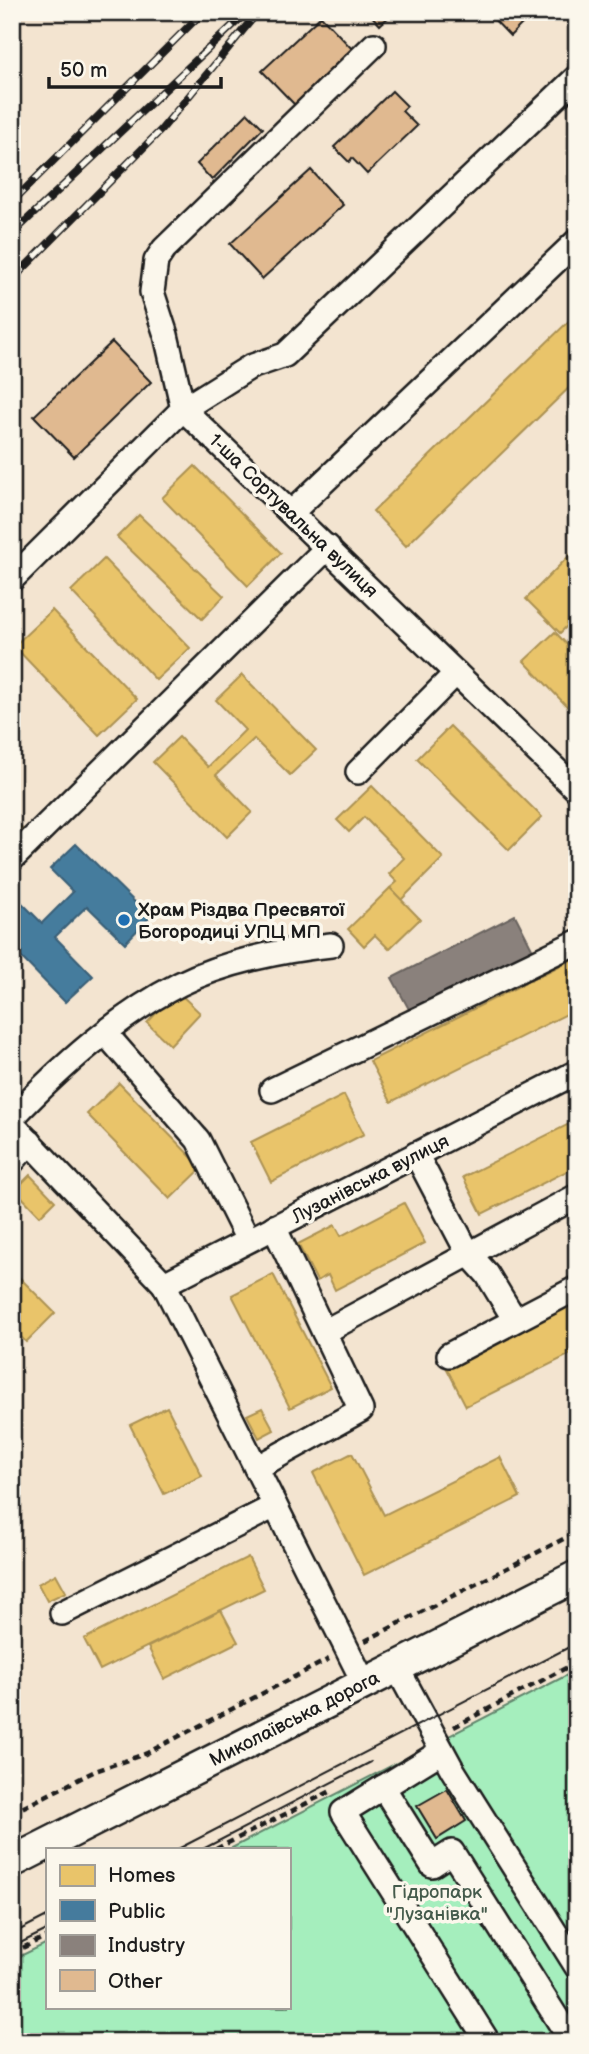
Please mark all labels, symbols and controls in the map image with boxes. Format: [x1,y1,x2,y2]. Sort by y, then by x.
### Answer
scale bar [49,46,220,90]
text: 50 m [60,58,107,83]
street label: 1-ша Сортувальна вулиця [204,429,382,603]
place label: Храм Різдва Пресвятої Богородиці УПЦ МП [137,899,346,944]
marker: Храм Різдва Пресвятої Богородиці УПЦ МП [116,912,132,928]
street label: Лузанівська вулиця [287,1130,453,1229]
street label: Миколаївська дорога [206,1666,383,1772]
legend [46,1848,290,2008]
text: Homes [108,1863,176,1888]
park label: Гідропарк "Лузанівка" [386,1881,488,1926]
text: Public [108,1899,166,1924]
text: Industry [108,1933,186,1958]
text: Other [108,1969,163,1994]

